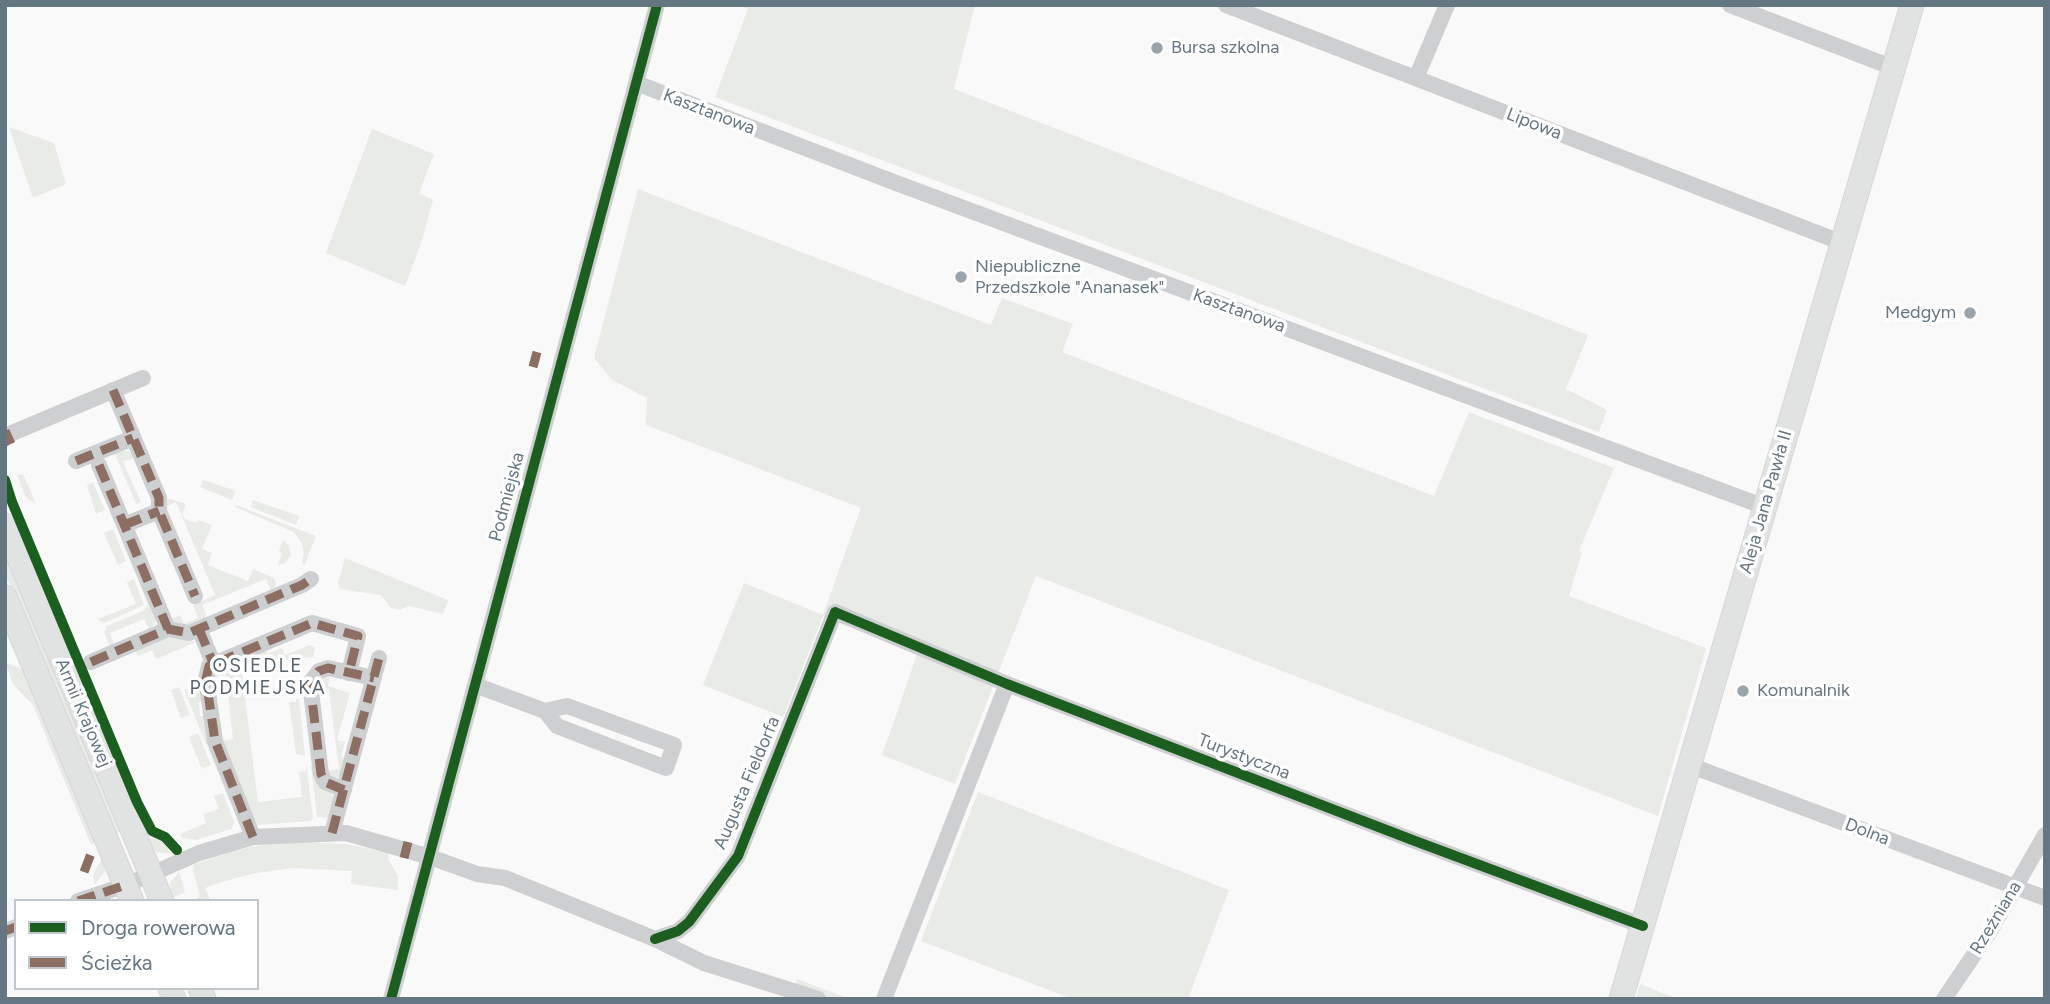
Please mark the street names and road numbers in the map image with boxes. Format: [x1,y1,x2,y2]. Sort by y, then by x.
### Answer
street label: Kasztanowa [660,85,758,139]
street label: Lipowa [1503,104,1565,144]
street label: Kasztanowa [1190,284,1288,338]
street label: Aleja Jana Pawła II [1735,428,1797,576]
street label: Podmiejska [485,450,529,544]
street label: Armii Krajowej [50,655,116,771]
street label: Augusta Fieldorfa [709,713,785,853]
street label: Turystyczna [1195,730,1293,784]
street label: Dolna [1842,814,1892,850]
street label: Rzeźniana [1966,878,2026,958]

